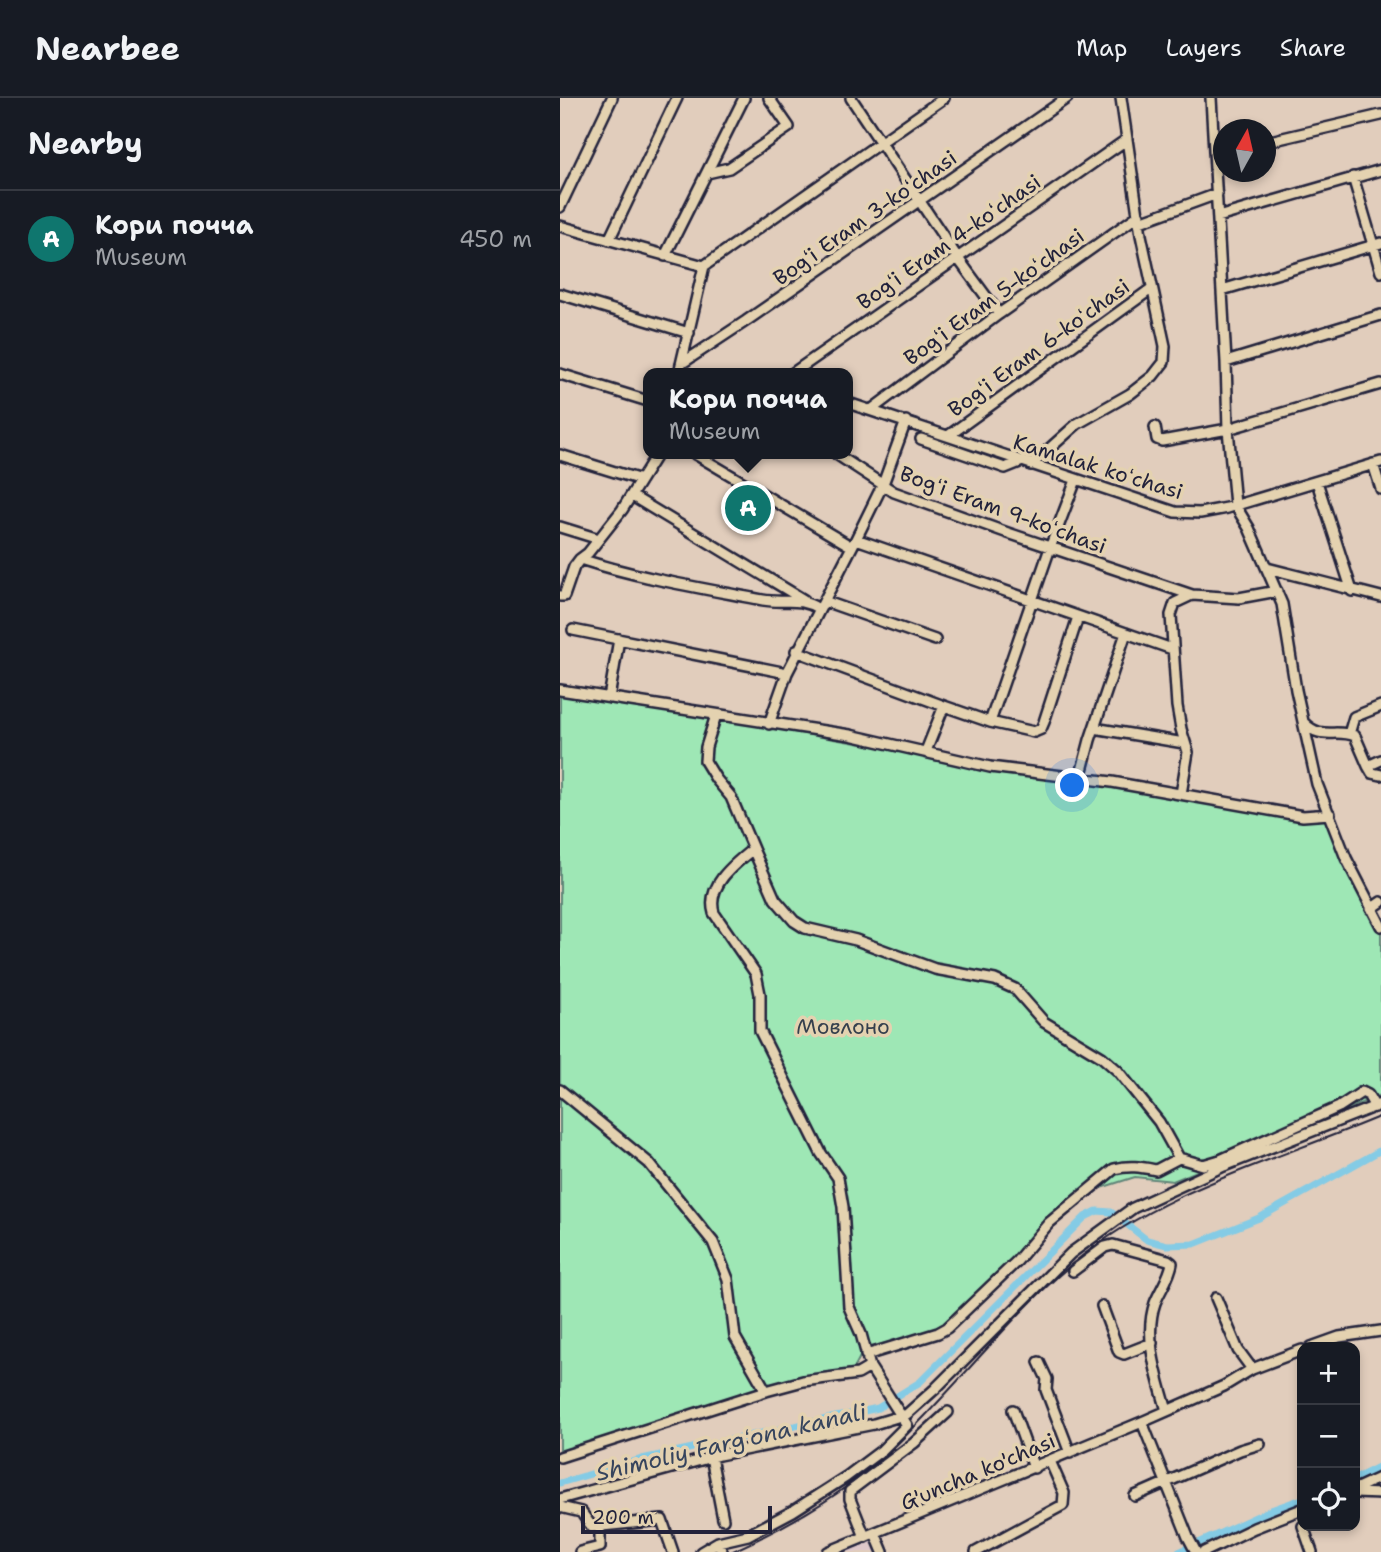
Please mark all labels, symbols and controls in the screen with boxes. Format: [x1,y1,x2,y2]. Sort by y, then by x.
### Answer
text: Nearbee [35,26,180,71]
text: Map [1076,32,1127,64]
text: Layers [1165,32,1242,64]
text: Share [1280,32,1346,64]
north arrow [1213,119,1276,182]
text: Nearby [28,123,143,164]
street label: Bogʻi Eram 3-koʻchasi [768,144,962,292]
street label: Bogʻi Eram 4-koʻchasi [851,168,1047,316]
text: Кори почча [95,207,254,242]
street label: Bogʻi Eram 5-koʻchasi [898,222,1090,372]
text: A [42,224,60,254]
text: 450 m [459,224,532,254]
text: Museum [95,242,187,272]
street label: Bogʻi Eram 6-koʻchasi [943,273,1135,423]
popup [643,368,853,459]
text: Кори почча [669,381,827,416]
text: Museum [669,416,760,446]
street label: Kamalak koʻchasi [1010,428,1186,506]
street label: Bogʻi Eram 9-koʻchasi [896,460,1110,560]
pin: A [725,482,771,534]
your location [1055,768,1089,802]
park label: Мовлоно [796,1013,890,1041]
map controls [1297,1342,1360,1531]
button: + [1297,1342,1360,1405]
water label: Shimoliy Fargʻona kanali [593,1396,870,1488]
button: − [1297,1405,1360,1468]
street label: G'uncha ko'chasi [896,1427,1060,1517]
button: locate [1297,1468,1360,1531]
scale bar [581,1503,772,1535]
text: 200 m [592,1505,654,1530]

